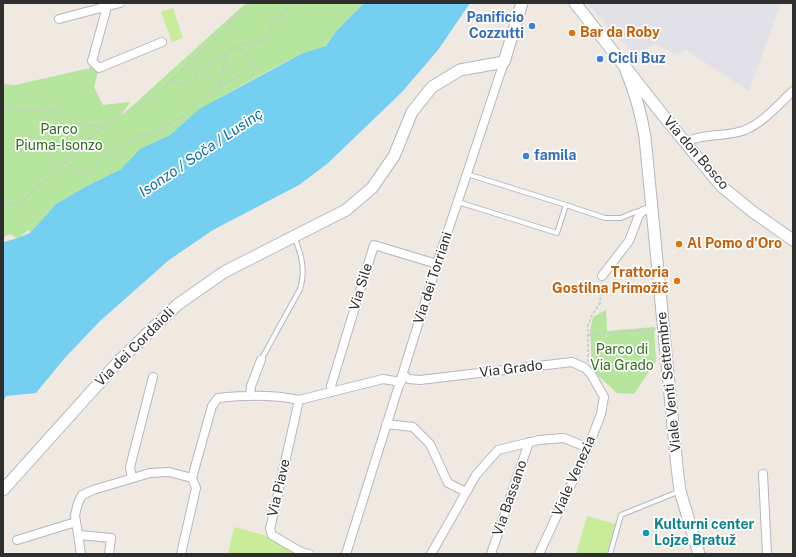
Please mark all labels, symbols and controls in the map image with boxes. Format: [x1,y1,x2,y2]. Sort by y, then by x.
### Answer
place label: Panificio Cozzutti [466,10,524,42]
marker: Panificio Cozzutti [527,21,537,31]
place label: Bar da Roby [580,25,660,41]
marker: Bar da Roby [567,28,577,38]
place label: Cicli Buz [608,51,666,67]
marker: Cicli Buz [595,54,605,64]
water label: Isonzo / Soča / Lusinç [136,105,266,201]
street label: Via don Bosco [660,113,732,193]
park label: Parco Piuma-Isonzo [15,122,103,154]
place label: famila [534,148,576,164]
marker: famila [521,151,531,161]
street label: Via dei Torriani [410,230,456,326]
place label: Al Pomo d'Oro [687,236,782,252]
marker: Al Pomo d'Oro [674,239,684,249]
street label: Via Sile [346,261,376,313]
place label: Trattoria Gostilna Primožič [552,265,669,298]
marker: Trattoria Gostilna Primožič [672,276,682,286]
street label: Via dei Cordaioli [92,304,178,390]
street label: Viale Venti Settembre [653,311,685,453]
park label: Parco di Via Grado [590,342,654,374]
street label: Via Grado [478,357,544,381]
street label: Viale Venezia [549,433,599,519]
street label: Via Piave [264,457,294,519]
street label: Via Bassano [489,458,531,538]
place label: Kulturni center Lojze Bratuž [654,517,754,550]
marker: Kulturni center Lojze Bratuž [641,528,651,538]

